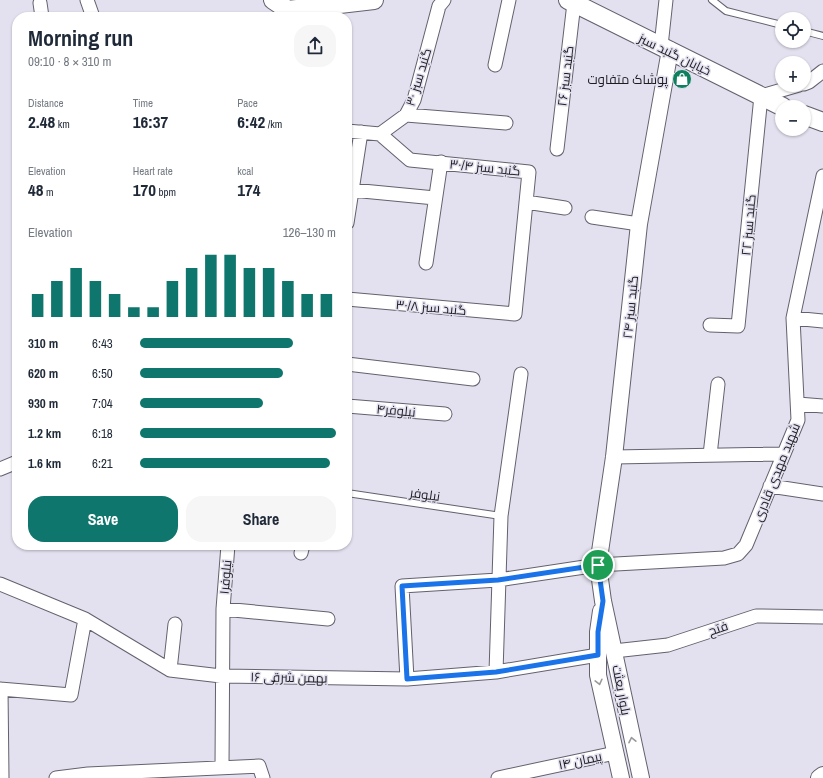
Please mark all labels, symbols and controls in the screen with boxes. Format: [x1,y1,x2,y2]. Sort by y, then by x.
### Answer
map controls [775,12,811,136]
button: locate [775,12,811,48]
text: Morning run [28,23,133,53]
button: share [294,25,336,67]
street label: خیابان گنبد سبز [635,29,714,79]
street label: گنبد سبز ۲۶ [553,45,578,107]
street label: گنبد سبز ۳۰ [402,46,435,108]
text: 09:10 · 8 × 310 m [28,53,111,70]
button: + [775,56,811,92]
shop icon: پوشاک متفاوت [671,68,693,90]
place label: پوشاک متفاوت [588,71,669,89]
text: Distance [28,96,64,110]
text: Time [133,96,153,110]
text: Pace [237,96,258,110]
button: − [775,100,811,136]
text: 2.48 [28,110,55,133]
text: 16:37 [133,110,168,133]
text: 6:42 [237,110,265,133]
text: km [55,117,70,131]
text: /km [265,117,282,131]
street label: گنبد سبز ۳۰/۴ [449,155,521,180]
text: Elevation [28,164,66,178]
text: Heart rate [133,164,173,178]
text: kcal [237,164,253,178]
text: 48 [28,178,44,201]
text: 170 [133,178,156,201]
text: 174 [237,178,261,201]
text: m [44,185,54,199]
text: bpm [156,185,176,199]
street label: گنبد سبز ۲۲ [737,194,760,256]
text: Elevation [28,224,72,241]
text: 126–130 m [283,224,336,241]
street label: گنبد سبز ۲۴ [619,275,642,339]
street label: گنبد سبز ۳۰/۸ [395,296,467,319]
text: 310 m [28,335,58,352]
text: 6:43 [92,335,113,352]
text: 620 m [28,365,58,382]
text: 6:50 [92,365,113,382]
text: 930 m [28,395,58,412]
text: 7:04 [92,395,113,412]
street label: نیلوفر۴ [376,400,416,421]
street label: شهید مهدی قادری [749,420,804,524]
text: 1.2 km [28,425,61,442]
text: 6:18 [92,425,113,442]
text: 1.6 km [28,455,61,472]
text: 6:21 [92,455,113,472]
street label: نیلوفر [408,484,441,505]
button: Save [28,496,178,542]
button: Share [186,496,336,542]
pin [581,548,615,582]
icon: arrive [587,554,609,576]
street label: نیلوفر۱ [216,559,235,595]
street label: فتح [706,617,730,640]
street label: بلوار بعثت [608,663,635,717]
street label: بهمن شرقی ۱۶ [250,668,328,687]
one-way arrow [595,679,603,685]
one-way arrow [629,737,637,743]
street label: پیمان ۱۴ [557,747,604,774]

